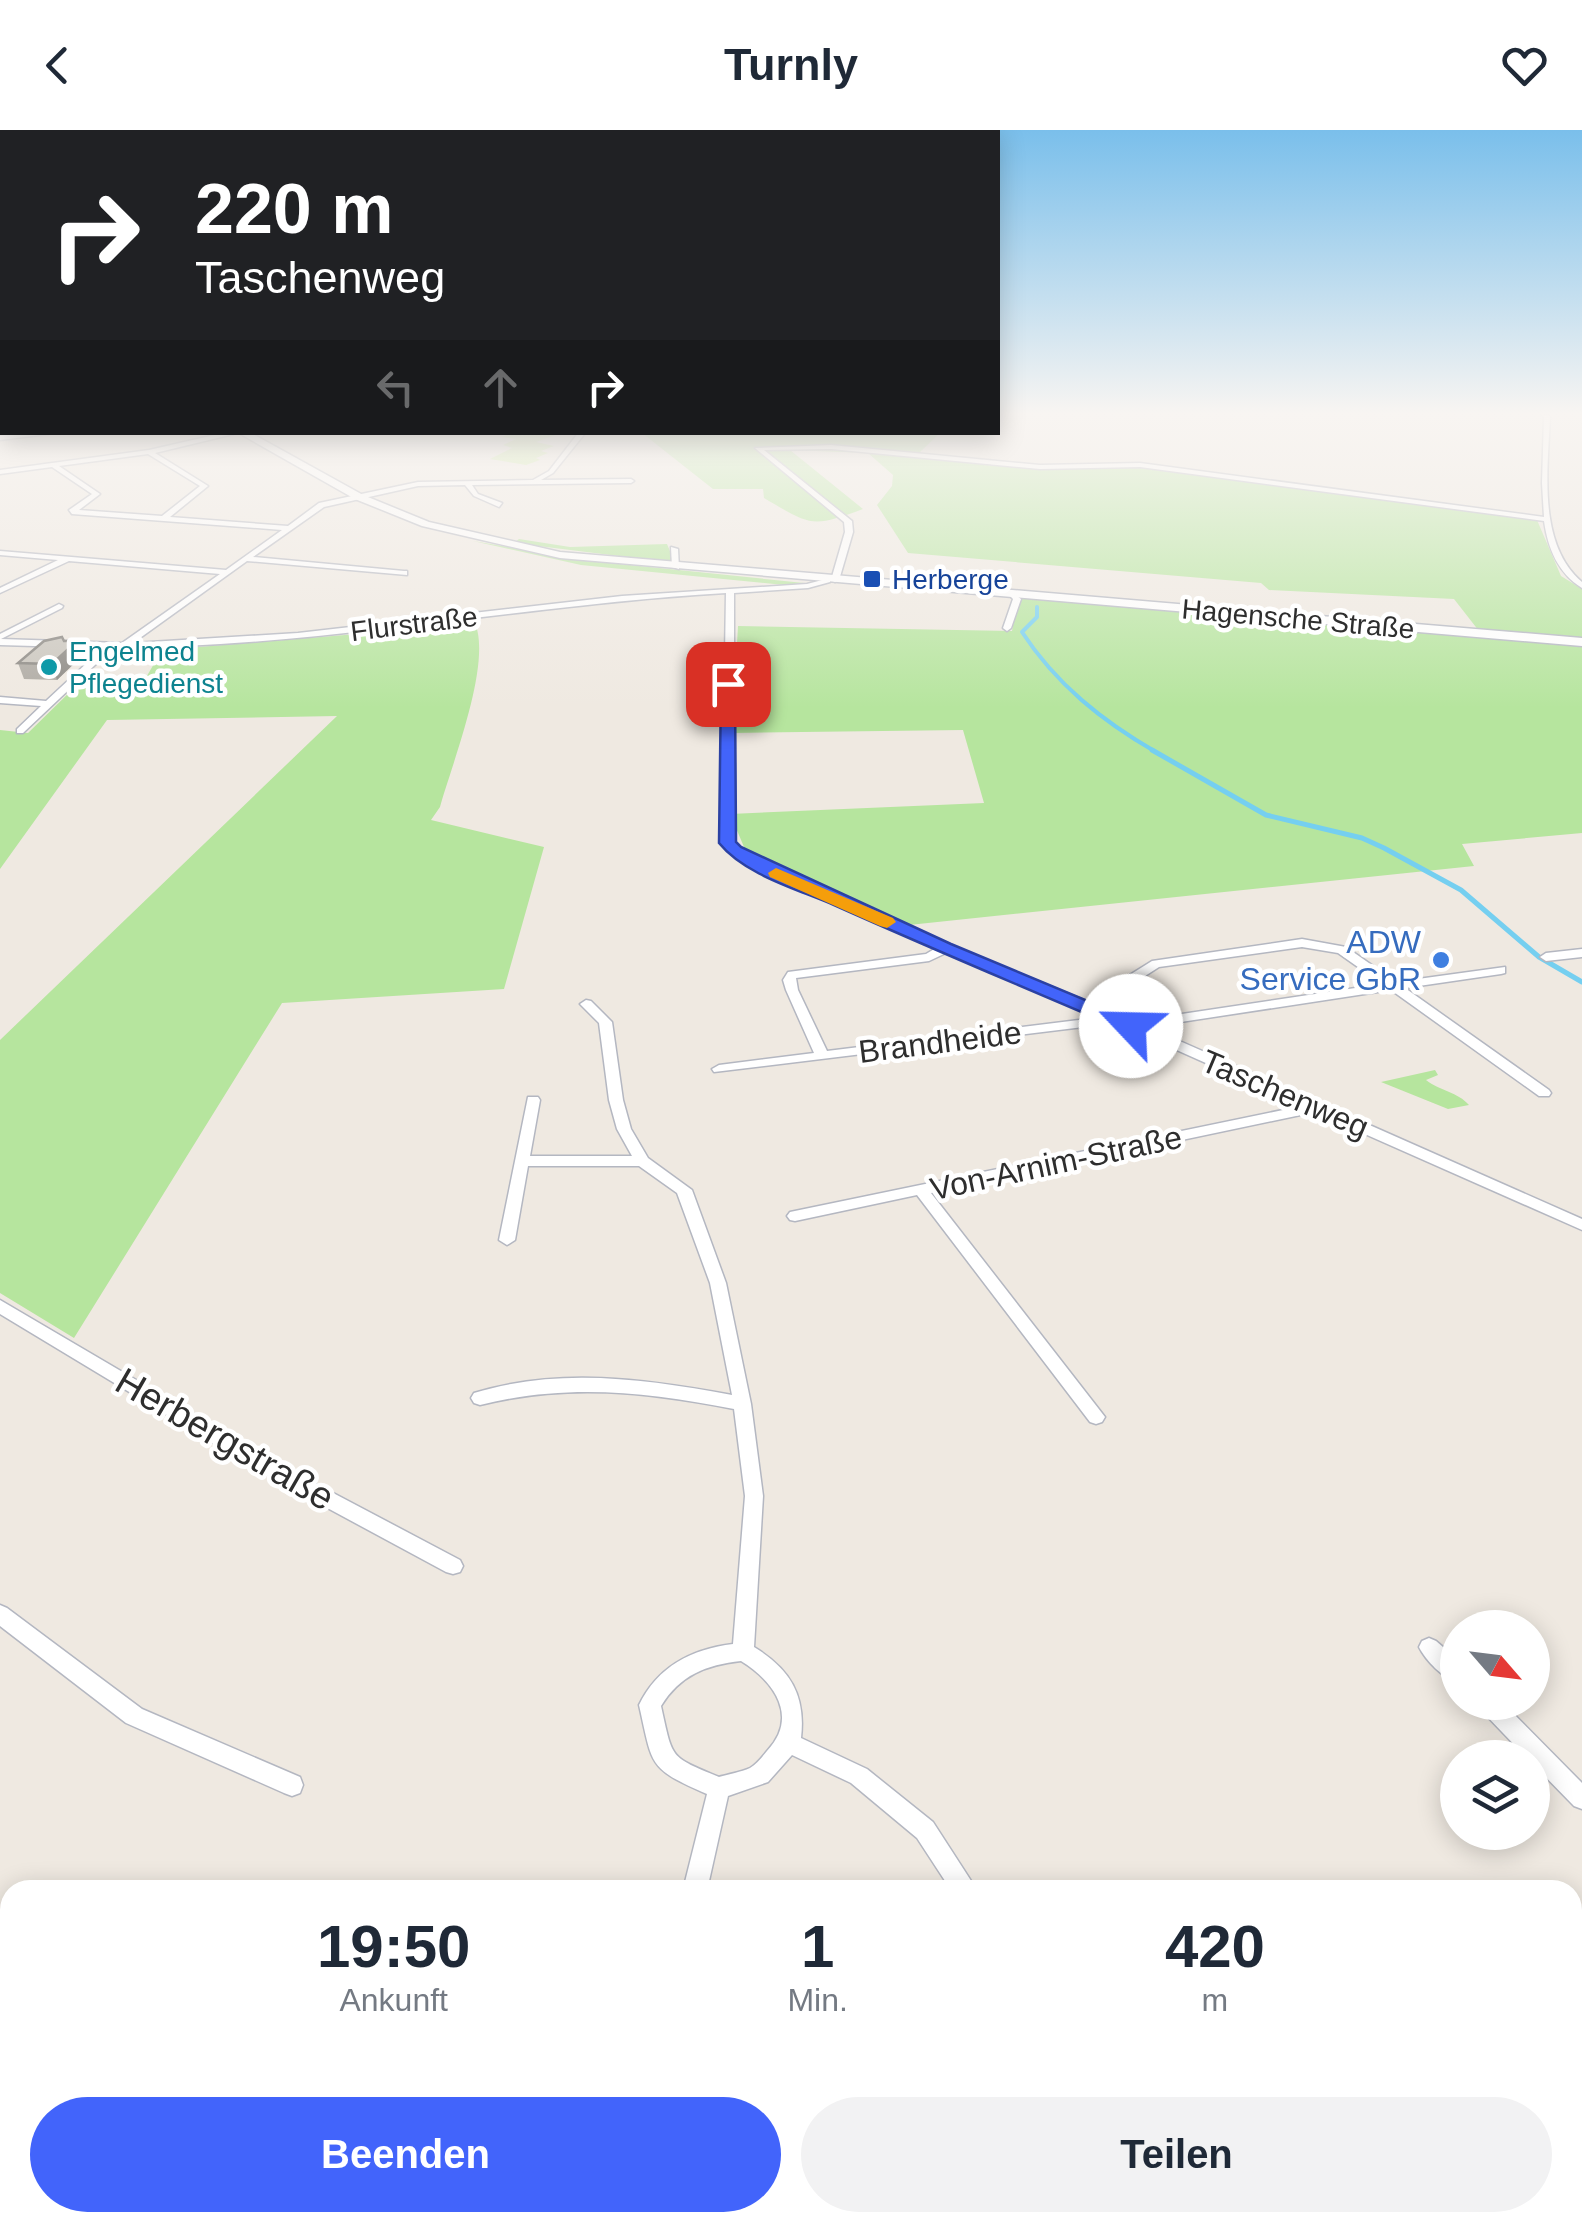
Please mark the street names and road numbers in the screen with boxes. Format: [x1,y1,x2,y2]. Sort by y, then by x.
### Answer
street label: Hagensche Straße [1180,593,1416,645]
street label: Flurstraße [349,601,479,647]
street label: Brandheide [857,1014,1023,1070]
street label: Taschenweg [1196,1043,1374,1145]
street label: Von-Arnim-Straße [927,1119,1185,1207]
street label: Herbergstraße [108,1360,342,1518]

